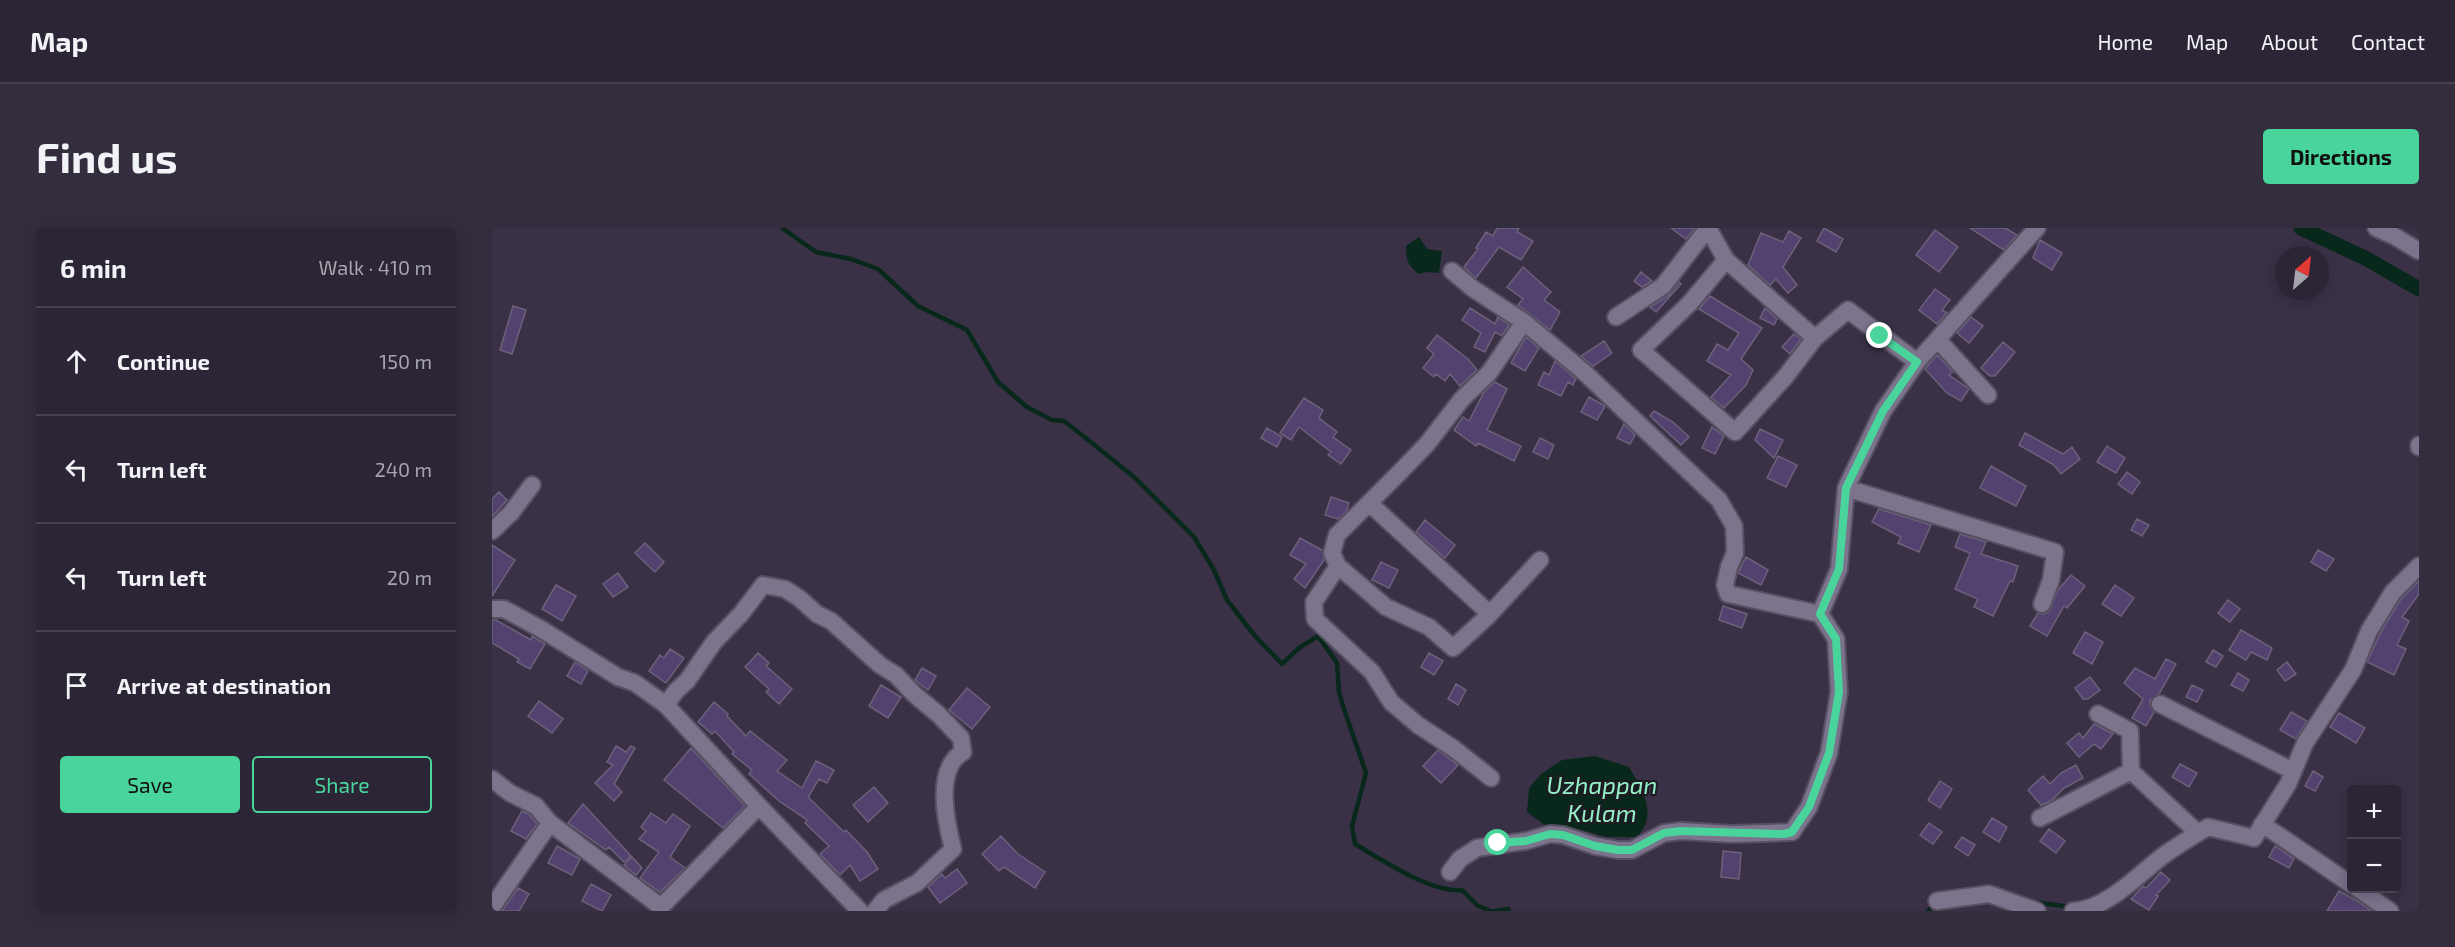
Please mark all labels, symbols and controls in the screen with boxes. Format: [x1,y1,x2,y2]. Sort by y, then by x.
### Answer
text: Map [30,24,88,58]
text: Home [2097,29,2153,54]
text: Map [2186,29,2228,54]
text: About [2261,29,2318,54]
text: Contact [2351,29,2425,54]
button: Directions [2263,129,2419,184]
text: Find us [36,131,178,181]
north arrow [2275,246,2329,300]
text: 6 min [60,252,127,283]
text: Walk · 410 m [318,255,432,279]
route end [1866,322,1892,348]
icon: ahead [60,345,93,378]
text: Continue [117,348,210,374]
text: 150 m [379,349,432,373]
icon: left [60,453,93,486]
text: Turn left [117,456,206,482]
text: 240 m [374,457,432,481]
icon: left [60,561,93,594]
text: Turn left [117,564,206,590]
text: 20 m [387,565,432,589]
icon: arrive [60,669,93,702]
text: Arrive at destination [117,672,331,698]
button: Save [60,756,240,813]
button: Share [252,756,432,813]
water label: Uzhappan Kulam [1547,770,1657,827]
map controls [2347,785,2401,893]
button: + [2347,785,2401,839]
route start [1484,829,1510,855]
button: − [2347,839,2401,893]

